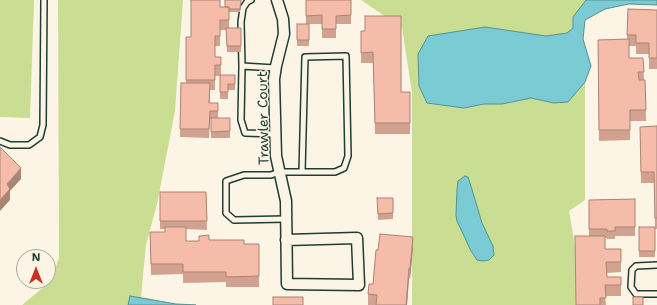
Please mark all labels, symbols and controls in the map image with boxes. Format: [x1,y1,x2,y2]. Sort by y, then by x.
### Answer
street label: Trawler Court [255,71,273,165]
north arrow [16,249,56,289]
text: N [32,250,40,265]

